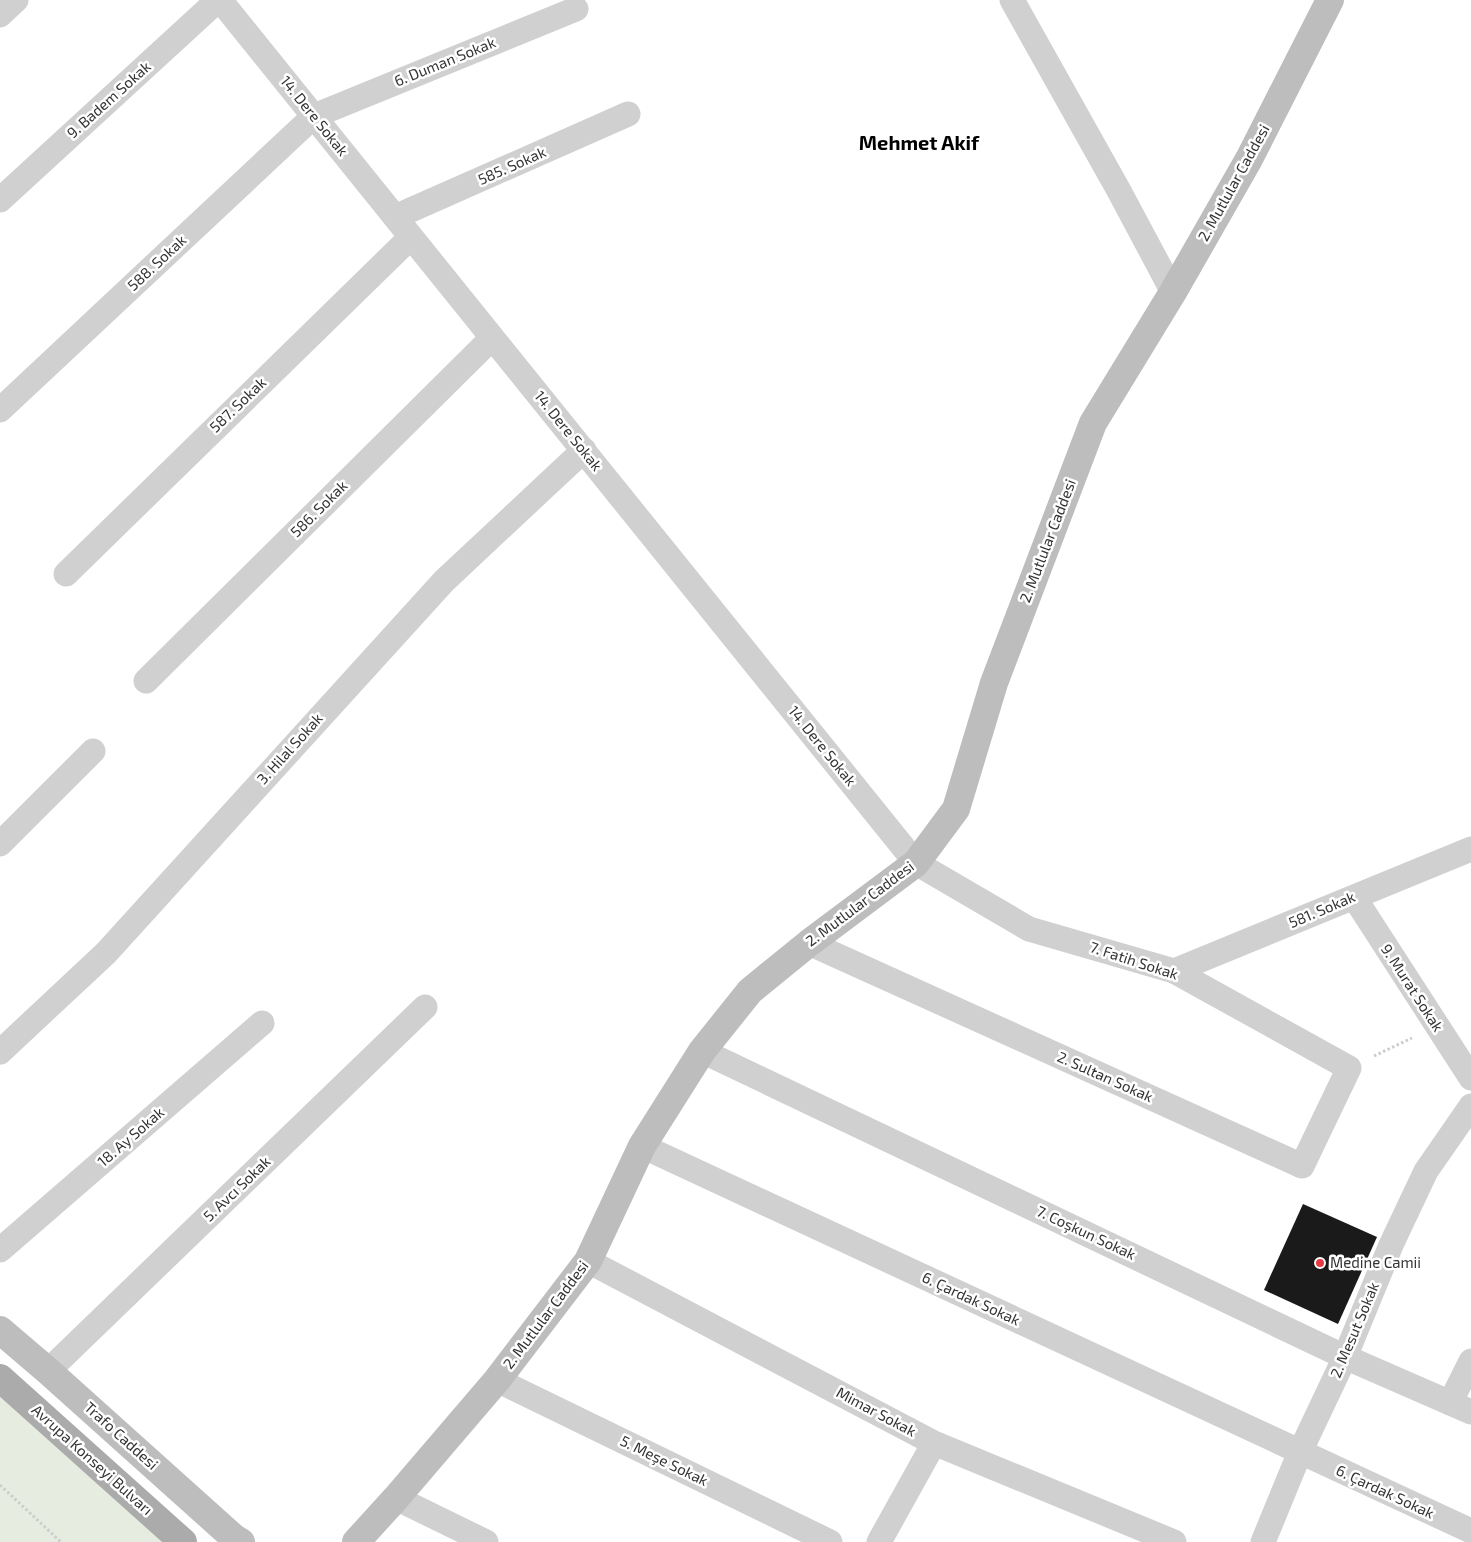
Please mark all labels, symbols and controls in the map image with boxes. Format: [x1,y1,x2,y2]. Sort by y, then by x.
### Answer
street label: 6. Duman Sokak [391,32,498,90]
street label: 9. Badem Sokak [63,57,154,142]
street label: 14. Dere Sokak [277,72,353,159]
street label: 2. Mutlular Caddesi [1194,121,1273,244]
district label: Mehmet Akif [859,130,980,154]
street label: 585. Sokak [475,142,549,188]
street label: 588. Sokak [123,230,190,294]
street label: 587. Sokak [205,373,269,436]
street label: 14. Dere Sokak [531,387,607,474]
street label: 586. Sokak [286,476,351,540]
street label: 2. Mutlular Caddesi [1015,476,1079,605]
street label: 14. Dere Sokak [785,702,861,789]
street label: 3. Hilal Sokak [253,709,326,788]
street label: 2. Mutlular Caddesi [802,857,917,950]
street label: 581. Sokak [1286,887,1358,931]
street label: 7. Fatih Sokak [1088,937,1181,983]
street label: 9. Murat Sokak [1378,940,1448,1035]
street label: 2. Sultan Sokak [1055,1047,1156,1105]
street label: 18. Ay Sokak [94,1102,167,1170]
street label: 5. Avcı Sokak [199,1152,274,1225]
street label: 7. Coşkun Sokak [1034,1201,1139,1264]
place label: Medine Camii [1330,1253,1421,1271]
street label: 2. Mutlular Caddesi [499,1257,592,1372]
marker: Medine Camii [1314,1257,1326,1269]
street label: 6. Çardak Sokak [919,1268,1024,1330]
street label: 2. Mesut Sokak [1326,1279,1382,1380]
street label: Mimar Sokak [834,1383,920,1440]
street label: Trafo Caddesi [81,1398,162,1473]
street label: Avrupa Konseyi Bulvarı [29,1400,157,1518]
street label: 5. Meşe Sokak [617,1431,712,1490]
street label: 6. Çardak Sokak [1333,1461,1438,1523]

